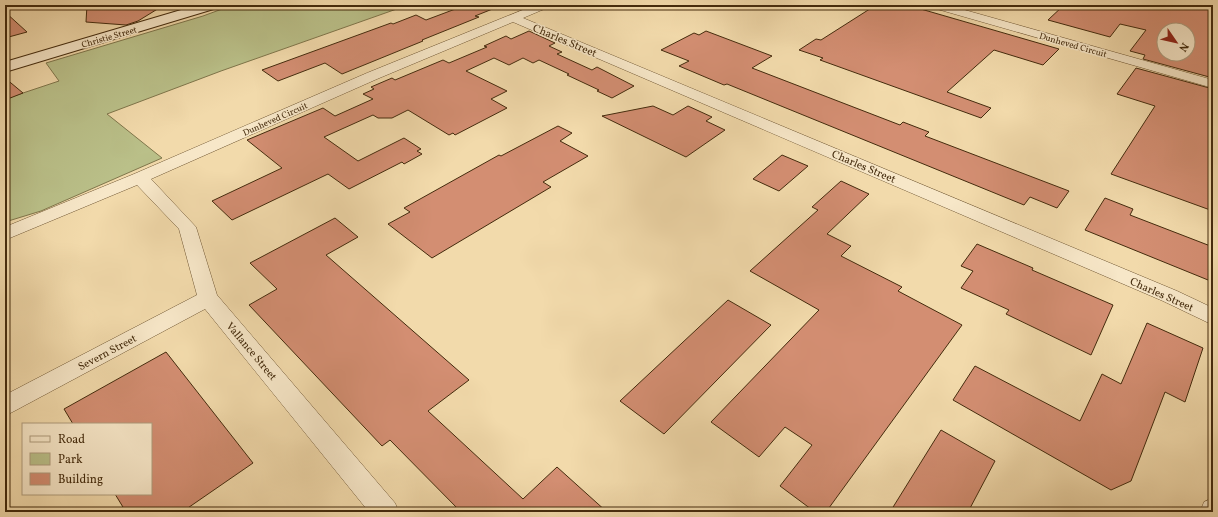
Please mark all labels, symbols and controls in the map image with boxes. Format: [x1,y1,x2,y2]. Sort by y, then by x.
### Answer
street label: Charles Street [530,21,599,62]
north arrow [1156,22,1196,62]
street label: Christie Street [80,23,138,52]
street label: Dunheved Circuit [1038,30,1108,61]
text: N [1175,39,1192,54]
street label: Dunheved Circuit [241,99,310,140]
street label: Charles Street [829,147,898,188]
street label: Charles Street [1127,275,1196,316]
street label: Vallance Street [222,320,280,384]
street label: Severn Street [76,332,140,375]
legend [22,423,152,495]
text: Road [58,432,85,448]
text: Park [58,452,83,468]
text: Building [58,472,103,488]

